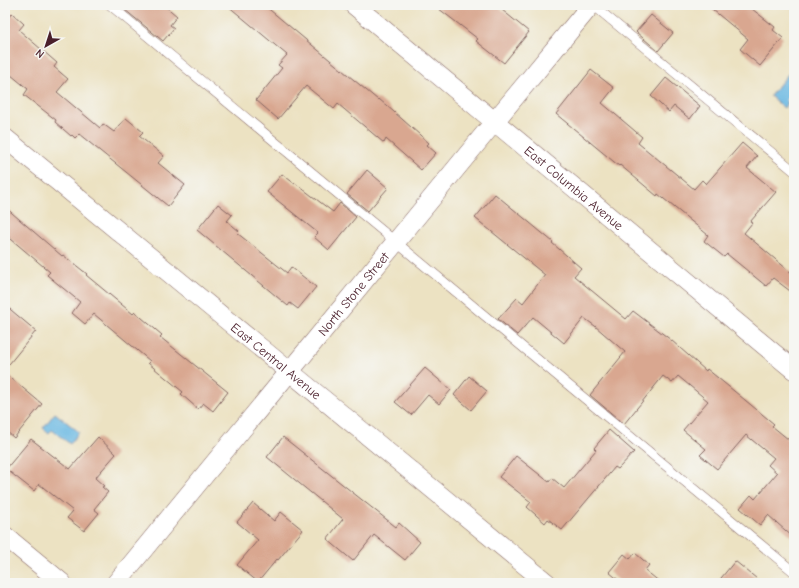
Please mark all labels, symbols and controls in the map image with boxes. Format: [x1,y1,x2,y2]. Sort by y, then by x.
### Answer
north arrow [26,26,66,66]
text: N [33,46,47,61]
street label: East Columbia Avenue [521,143,627,234]
street label: North Stone Street [315,248,393,339]
street label: East Central Avenue [228,320,324,403]

